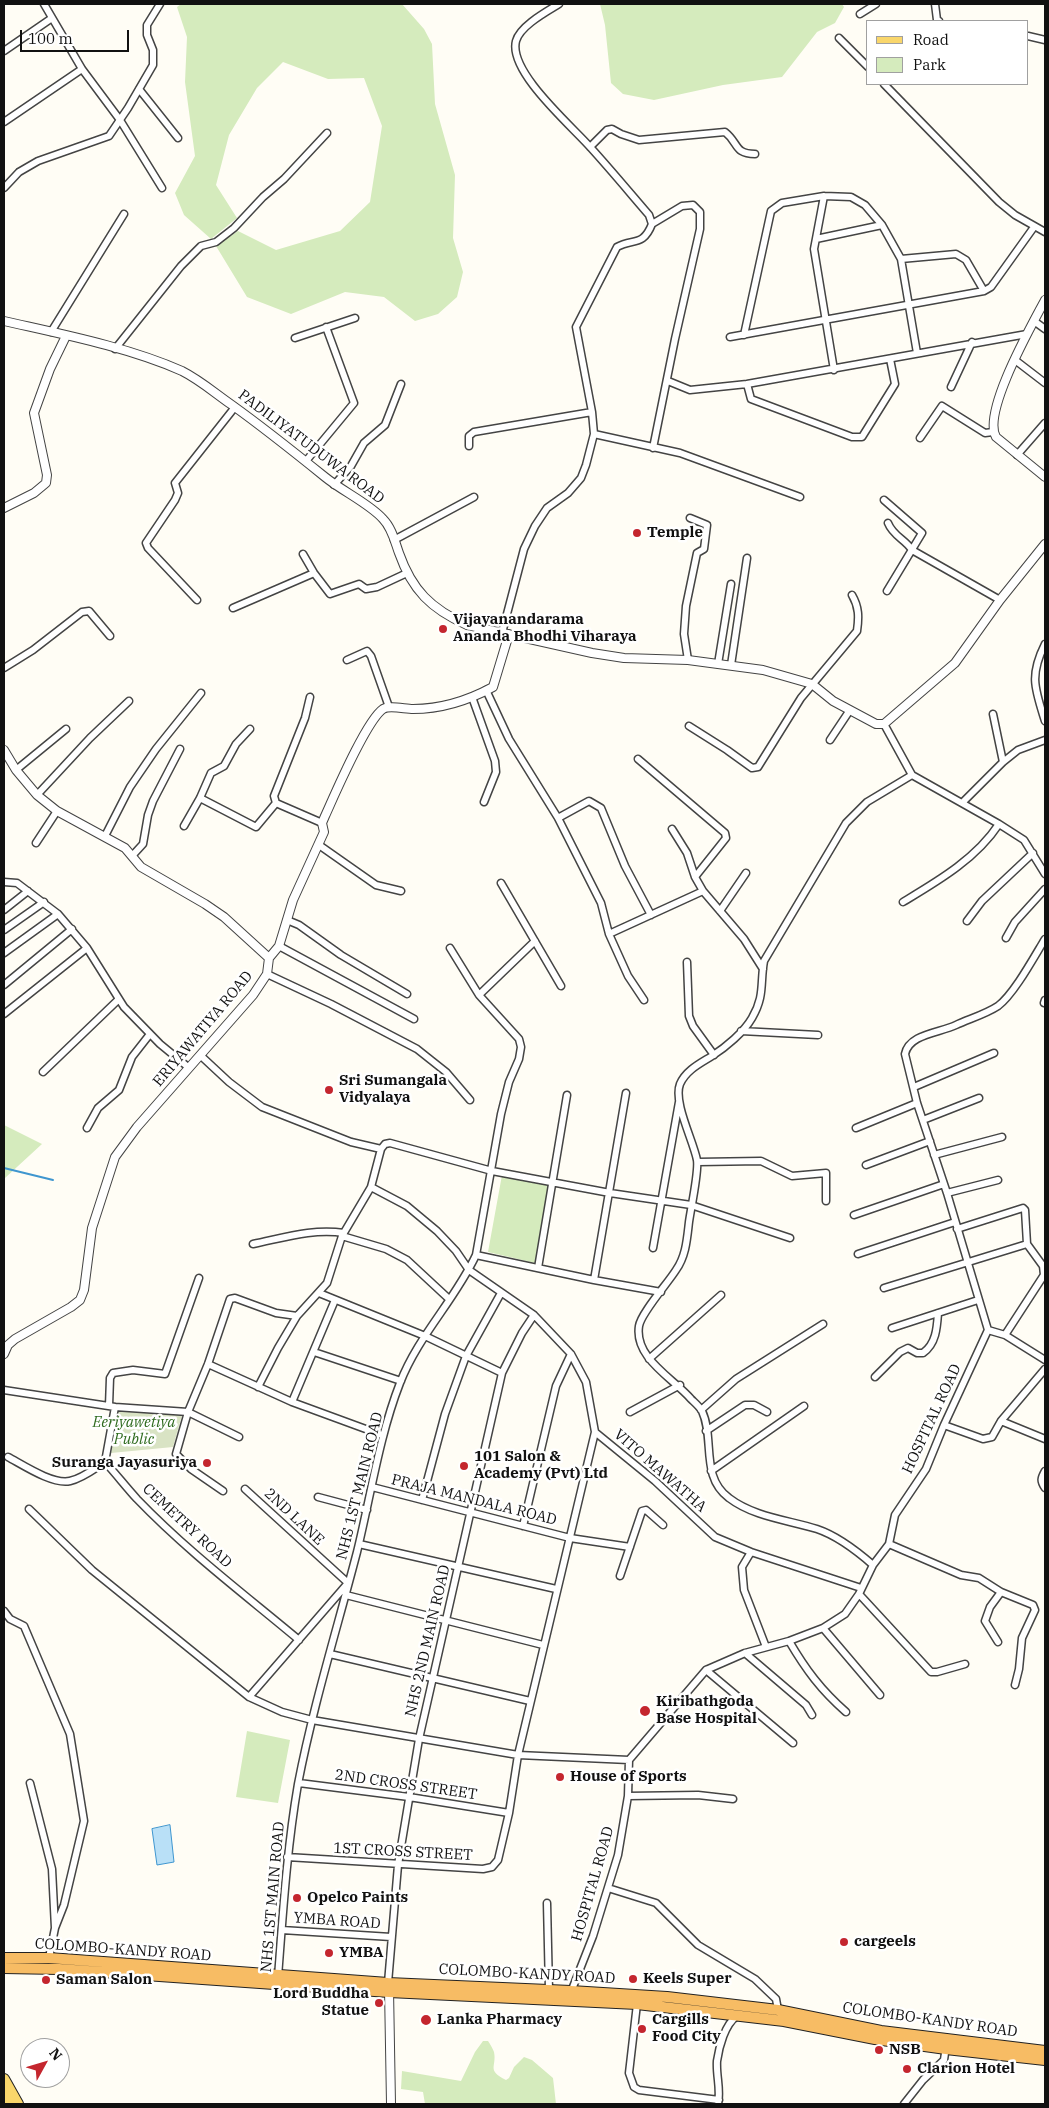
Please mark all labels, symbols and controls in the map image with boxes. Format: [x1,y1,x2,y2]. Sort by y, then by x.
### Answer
scale bar [22,20,131,52]
legend [866,20,1029,85]
text: 100 m [28,29,73,48]
text: Road [913,30,949,49]
text: Park [913,55,946,74]
street label: PADILIYATUDUWA ROAD [234,386,388,508]
place label: Temple [647,524,703,542]
marker: Temple [631,527,643,539]
place label: Vijayanandarama Ananda Bhodhi Viharaya [453,611,637,646]
marker: Vijayanandarama Ananda Bhodhi Viharaya [437,623,449,635]
street label: ERIYAWATIYA ROAD [149,968,257,1090]
place label: Sri Sumangala Vidyalaya [339,1072,447,1107]
marker: Sri Sumangala Vidyalaya [323,1084,335,1096]
street label: HOSPITAL ROAD [899,1361,965,1477]
street label: NHS 1ST MAIN ROAD [333,1410,387,1562]
park label: Eeriyawetiya Public [93,1414,175,1449]
street label: VITO MAWATHA [610,1426,710,1516]
place label: 101 Salon & Academy (Pvt) Ltd [474,1448,608,1483]
place label: Suranga Jayasuriya [52,1454,197,1472]
marker: Suranga Jayasuriya [201,1457,213,1469]
marker: 101 Salon & Academy (Pvt) Ltd [458,1460,470,1472]
street label: PRAJA MANDALA ROAD [389,1471,559,1529]
street label: CEMETRY ROAD [139,1480,235,1572]
street label: 2ND LANE [260,1485,328,1549]
street label: NHS 2ND MAIN ROAD [402,1563,454,1719]
place label: Kiribathgoda Base Hospital [656,1693,757,1728]
marker: Kiribathgoda Base Hospital [638,1704,652,1718]
street label: 2ND CROSS STREET [334,1766,478,1804]
place label: House of Sports [570,1768,687,1786]
marker: House of Sports [554,1771,566,1783]
street label: NHS 1ST MAIN ROAD [257,1821,289,1973]
street label: HOSPITAL ROAD [568,1824,618,1944]
street label: 1ST CROSS STREET [333,1839,473,1865]
place label: Opelco Paints [307,1889,408,1907]
marker: Opelco Paints [291,1892,303,1904]
street label: YMBA ROAD [293,1909,381,1933]
place label: cargeels [854,1933,916,1951]
street label: COLOMBO-KANDY ROAD [34,1935,212,1965]
marker: cargeels [838,1936,850,1948]
place label: YMBA [339,1944,384,1962]
marker: YMBA [323,1947,335,1959]
street label: COLOMBO-KANDY ROAD [438,1960,616,1988]
place label: Keels Super [643,1970,732,1988]
place label: Saman Salon [56,1971,152,1989]
marker: Keels Super [627,1973,639,1985]
marker: Saman Salon [40,1974,52,1986]
place label: Lord Buddha Statue [273,1985,369,2020]
marker: Lord Buddha Statue [373,1997,385,2009]
street label: COLOMBO-KANDY ROAD [841,1999,1019,2041]
place label: Lanka Pharmacy [437,2011,562,2029]
place label: Cargills Food City [652,2011,721,2046]
marker: Lanka Pharmacy [419,2013,433,2027]
marker: Cargills Food City [636,2023,648,2035]
north arrow [20,2038,70,2088]
place label: NSB [889,2041,921,2059]
text: N [45,2044,66,2064]
marker: NSB [873,2044,885,2056]
place label: Clarion Hotel [917,2060,1015,2078]
marker: Clarion Hotel [901,2063,913,2075]

